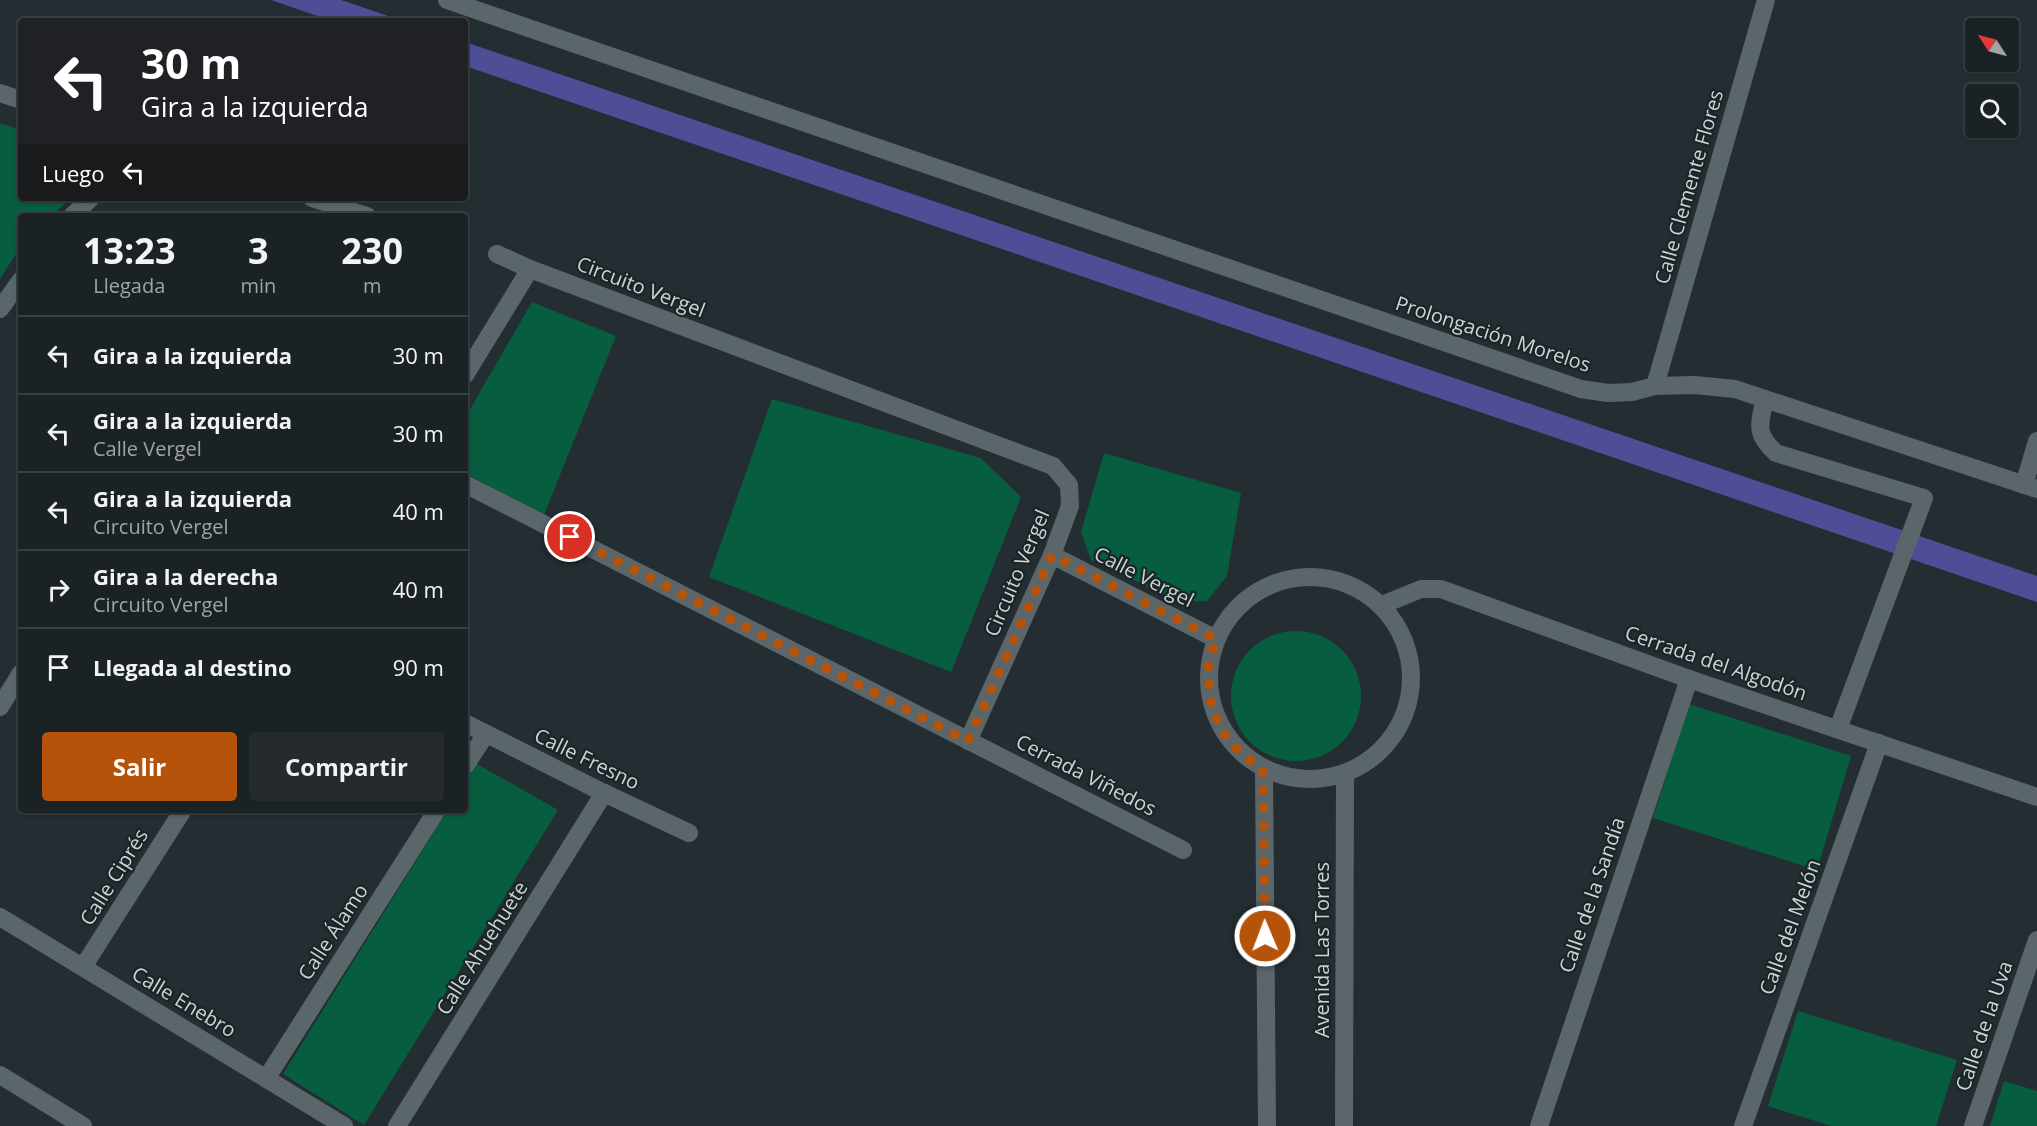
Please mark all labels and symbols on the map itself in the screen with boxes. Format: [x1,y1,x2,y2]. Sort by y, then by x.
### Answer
north arrow [1965,18,2019,72]
street label: Calle Clemente Flores [1648,87,1729,287]
street label: Circuito Vergel [573,250,709,323]
street label: Prolongación Morelos [1392,289,1594,378]
street label: Circuito Vergel [978,505,1055,640]
pin [544,511,595,562]
street label: Calle Vergel [1090,540,1199,613]
street label: Cerrada del Algodón [1622,619,1811,706]
street label: Calle Fresno [530,721,644,796]
street label: Cerrada Viñedos [1011,728,1161,822]
street label: Calle de la Sandía [1552,813,1631,976]
street label: Calle Ciprés [73,823,154,930]
street label: Calle del Melón [1752,855,1827,998]
street label: Avenida Las Torres [1308,862,1335,1038]
street label: Calle Ahuehuete [430,876,534,1020]
street label: Calle Álamo [291,878,374,985]
position arrow [1233,904,1297,968]
street label: Calle de la Uva [1949,957,2018,1094]
street label: Calle Enebro [127,960,241,1043]

